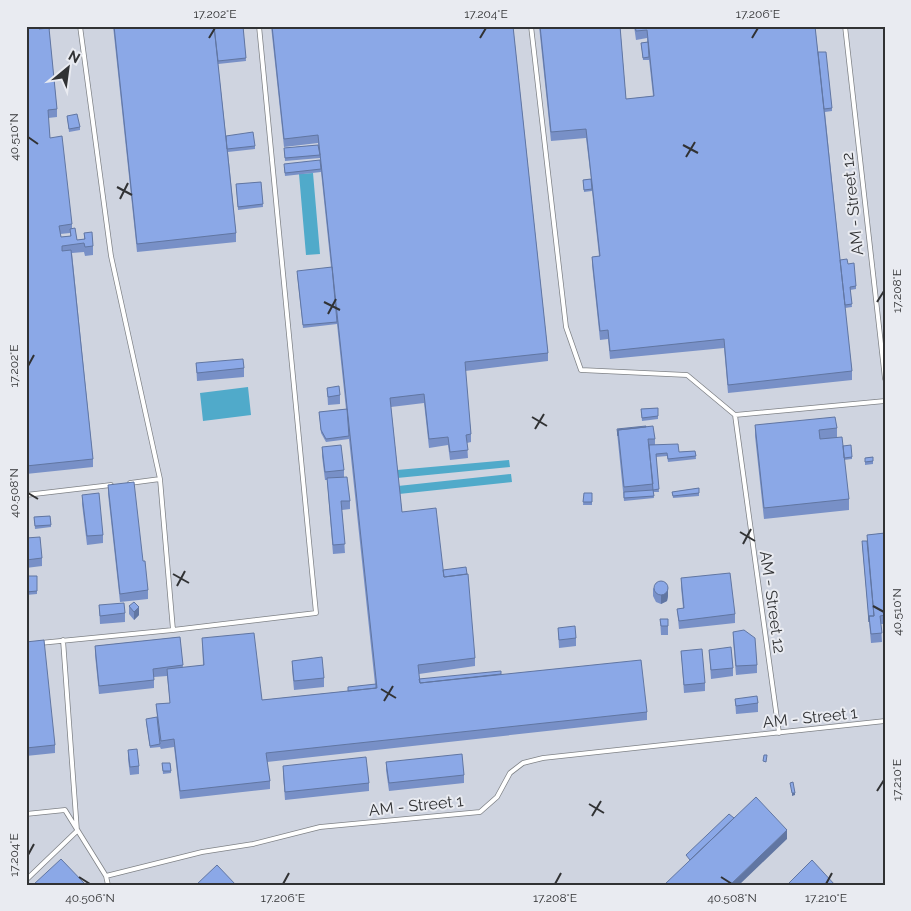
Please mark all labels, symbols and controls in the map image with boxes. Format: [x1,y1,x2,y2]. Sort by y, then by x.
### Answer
text: 17.202°E [193,7,237,21]
text: 17.204°E [464,7,508,21]
text: 17.206°E [736,7,780,21]
north arrow [42,42,92,92]
text: N [66,47,83,66]
text: 40.510°N [7,113,21,161]
street label: AM - Street 12 [838,152,867,256]
text: 17.208°E [890,269,904,313]
text: 17.202°E [7,344,21,388]
text: 40.508°N [7,468,21,518]
street label: AM - Street 12 [756,550,789,655]
text: 40.510°N [890,588,904,636]
street label: AM - Street 1 [762,703,858,732]
text: 17.210°E [890,759,904,801]
street label: AM - Street 1 [368,791,464,820]
text: 17.204°E [7,833,21,877]
text: 40.506°N [65,891,115,905]
text: 17.206°E [261,891,305,905]
text: 17.208°E [533,891,577,905]
text: 40.508°N [707,891,757,905]
text: 17.210°E [805,891,847,905]

